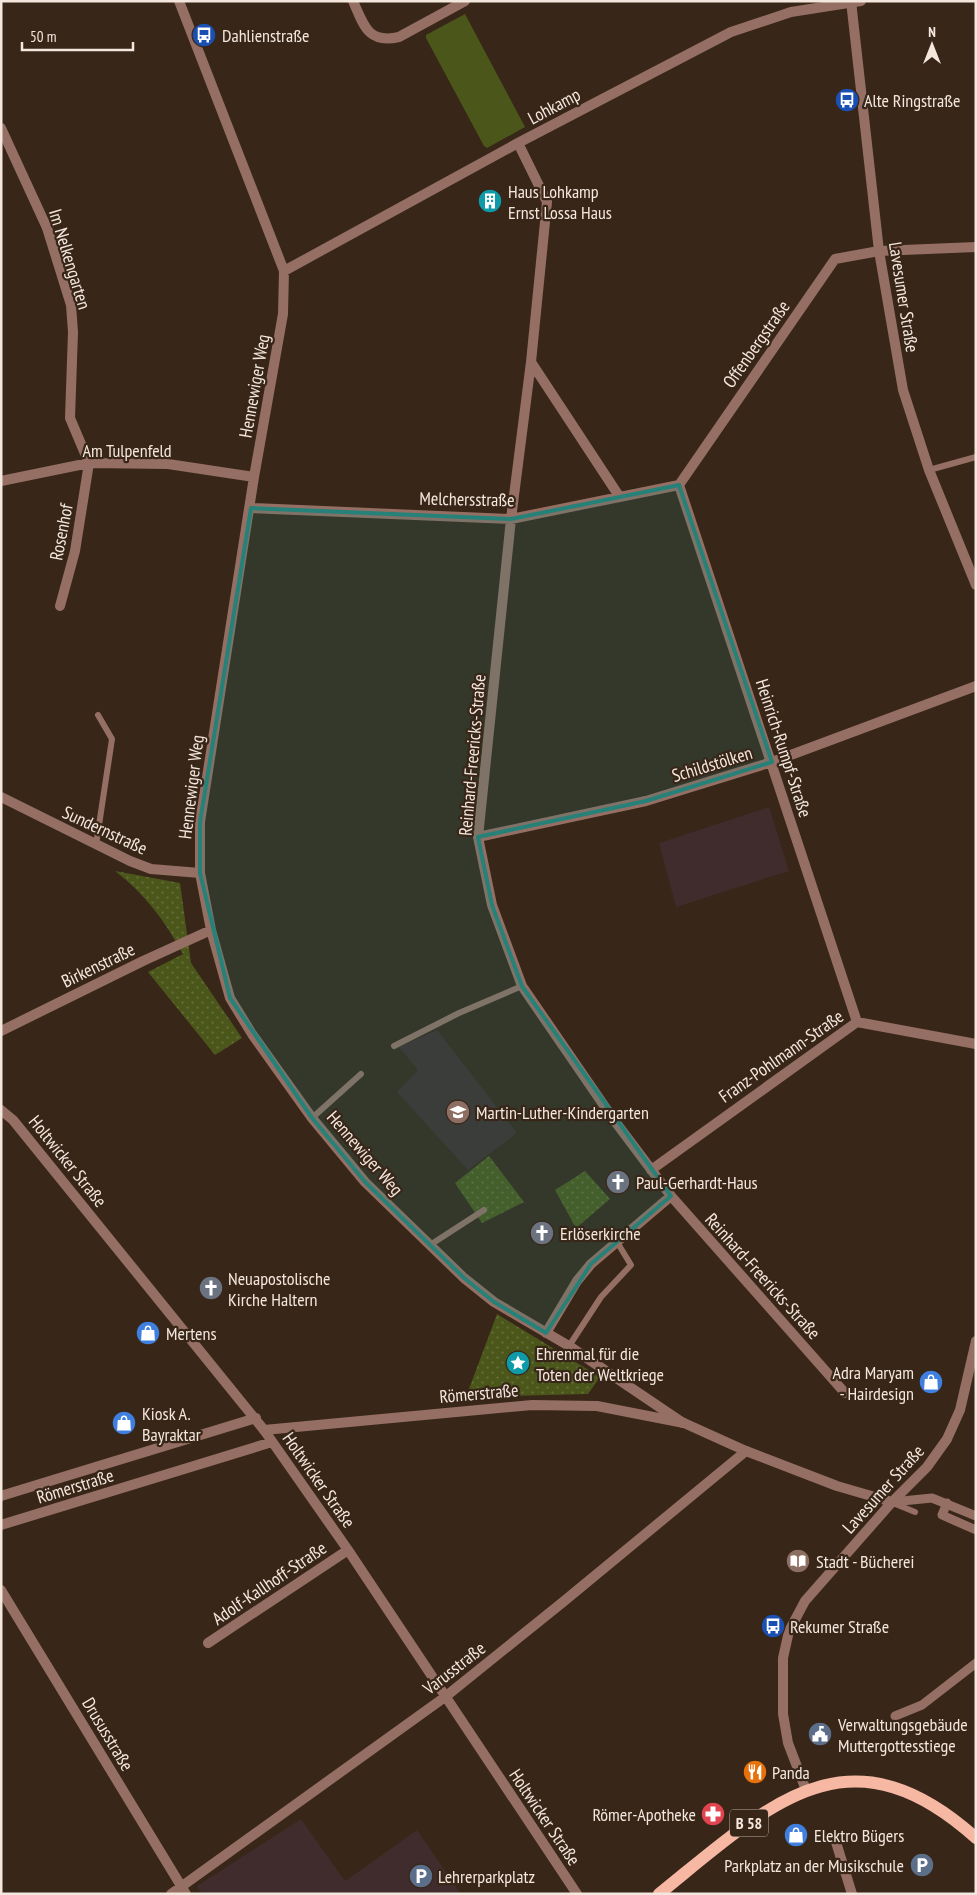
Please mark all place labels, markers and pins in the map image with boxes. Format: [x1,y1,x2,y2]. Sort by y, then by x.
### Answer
bus stop icon: Dahlienstraße [191,22,217,48]
place label: Dahlienstraße [222,24,309,47]
bus stop icon: Alte Ringstraße [834,87,860,113]
place label: Alte Ringstraße [864,89,960,112]
place label: Haus Lohkamp Ernst Lossa Haus [508,180,612,224]
building icon: Haus Lohkamp Ernst Lossa Haus [477,188,503,214]
school or university icon: Martin-Luther-Kindergarten [445,1099,471,1125]
place label: Martin-Luther-Kindergarten [476,1101,649,1124]
church icon: Paul-Gerhardt-Haus [605,1169,631,1195]
place label: Paul-Gerhardt-Haus [636,1171,758,1194]
church icon: Erlöserkirche [529,1220,555,1246]
place label: Erlöserkirche [560,1222,641,1245]
place label: Neuapostolische Kirche Haltern [228,1267,330,1311]
church icon: Neuapostolische Kirche Haltern [198,1275,224,1301]
shop icon: Mertens [135,1320,161,1346]
place label: Mertens [166,1322,217,1345]
place label: Ehrenmal für die Toten der Weltkriege [536,1342,664,1386]
place icon: Ehrenmal für die Toten der Weltkriege [505,1350,531,1376]
place label: Adra Maryam - Hairdesign [832,1361,914,1405]
shop icon: Adra Maryam - Hairdesign [918,1369,944,1395]
place label: Kiosk A. Bayraktar [142,1402,201,1446]
shop icon: Kiosk A. Bayraktar [111,1410,137,1436]
library icon: Stadt - Bücherei [785,1548,811,1574]
place label: Stadt - Bücherei [816,1550,914,1573]
bus stop icon: Rekumer Straße [760,1613,786,1639]
place label: Rekumer Straße [790,1615,889,1638]
place label: Verwaltungsgebäude Muttergottesstiege [837,1713,968,1757]
public building icon: Verwaltungsgebäude Muttergottesstiege [807,1721,833,1747]
restaurant icon: Panda [742,1759,768,1785]
place label: Panda [772,1761,810,1784]
pharmacy icon: Römer-Apotheke [700,1801,726,1827]
place label: Römer-Apotheke [592,1803,696,1826]
shop icon: Elektro Bügers [783,1822,809,1848]
place label: Elektro Bügers [814,1824,904,1847]
parking icon: Parkplatz an der Musikschule [909,1852,935,1878]
place label: Parkplatz an der Musikschule [724,1854,904,1877]
parking icon: Lehrerparkplatz [408,1863,434,1889]
place label: Lehrerparkplatz [438,1865,535,1888]

